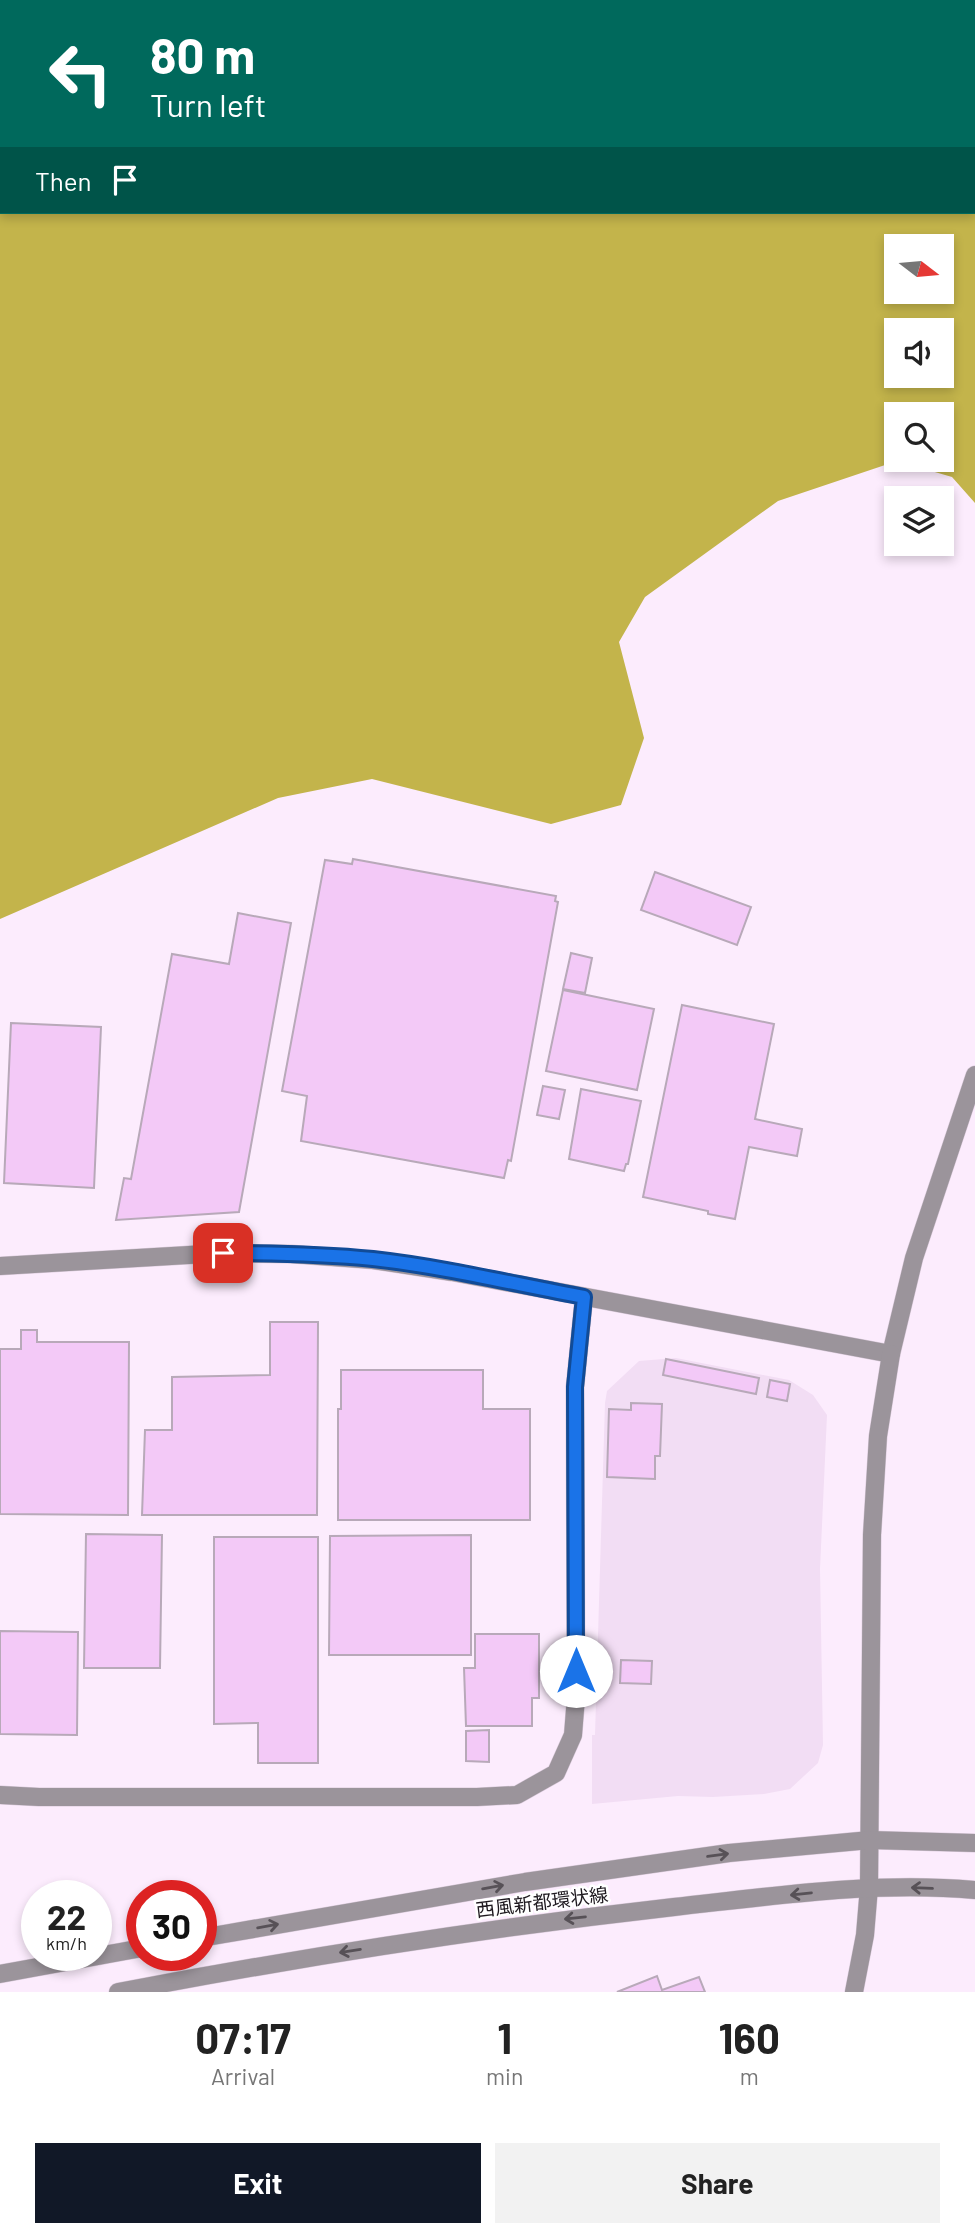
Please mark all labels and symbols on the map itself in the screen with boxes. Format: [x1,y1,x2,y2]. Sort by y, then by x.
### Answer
north arrow [884,234,954,304]
pin [193,1223,253,1283]
position arrow [539,1634,613,1708]
one-way arrow [706,1848,729,1861]
speed limit sign: 30 [126,1880,217,1971]
one-way arrow [481,1880,504,1893]
street label: 西風新都環状線 [475,1882,609,1921]
one-way arrow [911,1882,934,1895]
one-way arrow [790,1887,813,1900]
one-way arrow [564,1912,586,1925]
one-way arrow [256,1919,279,1932]
one-way arrow [339,1945,362,1958]

